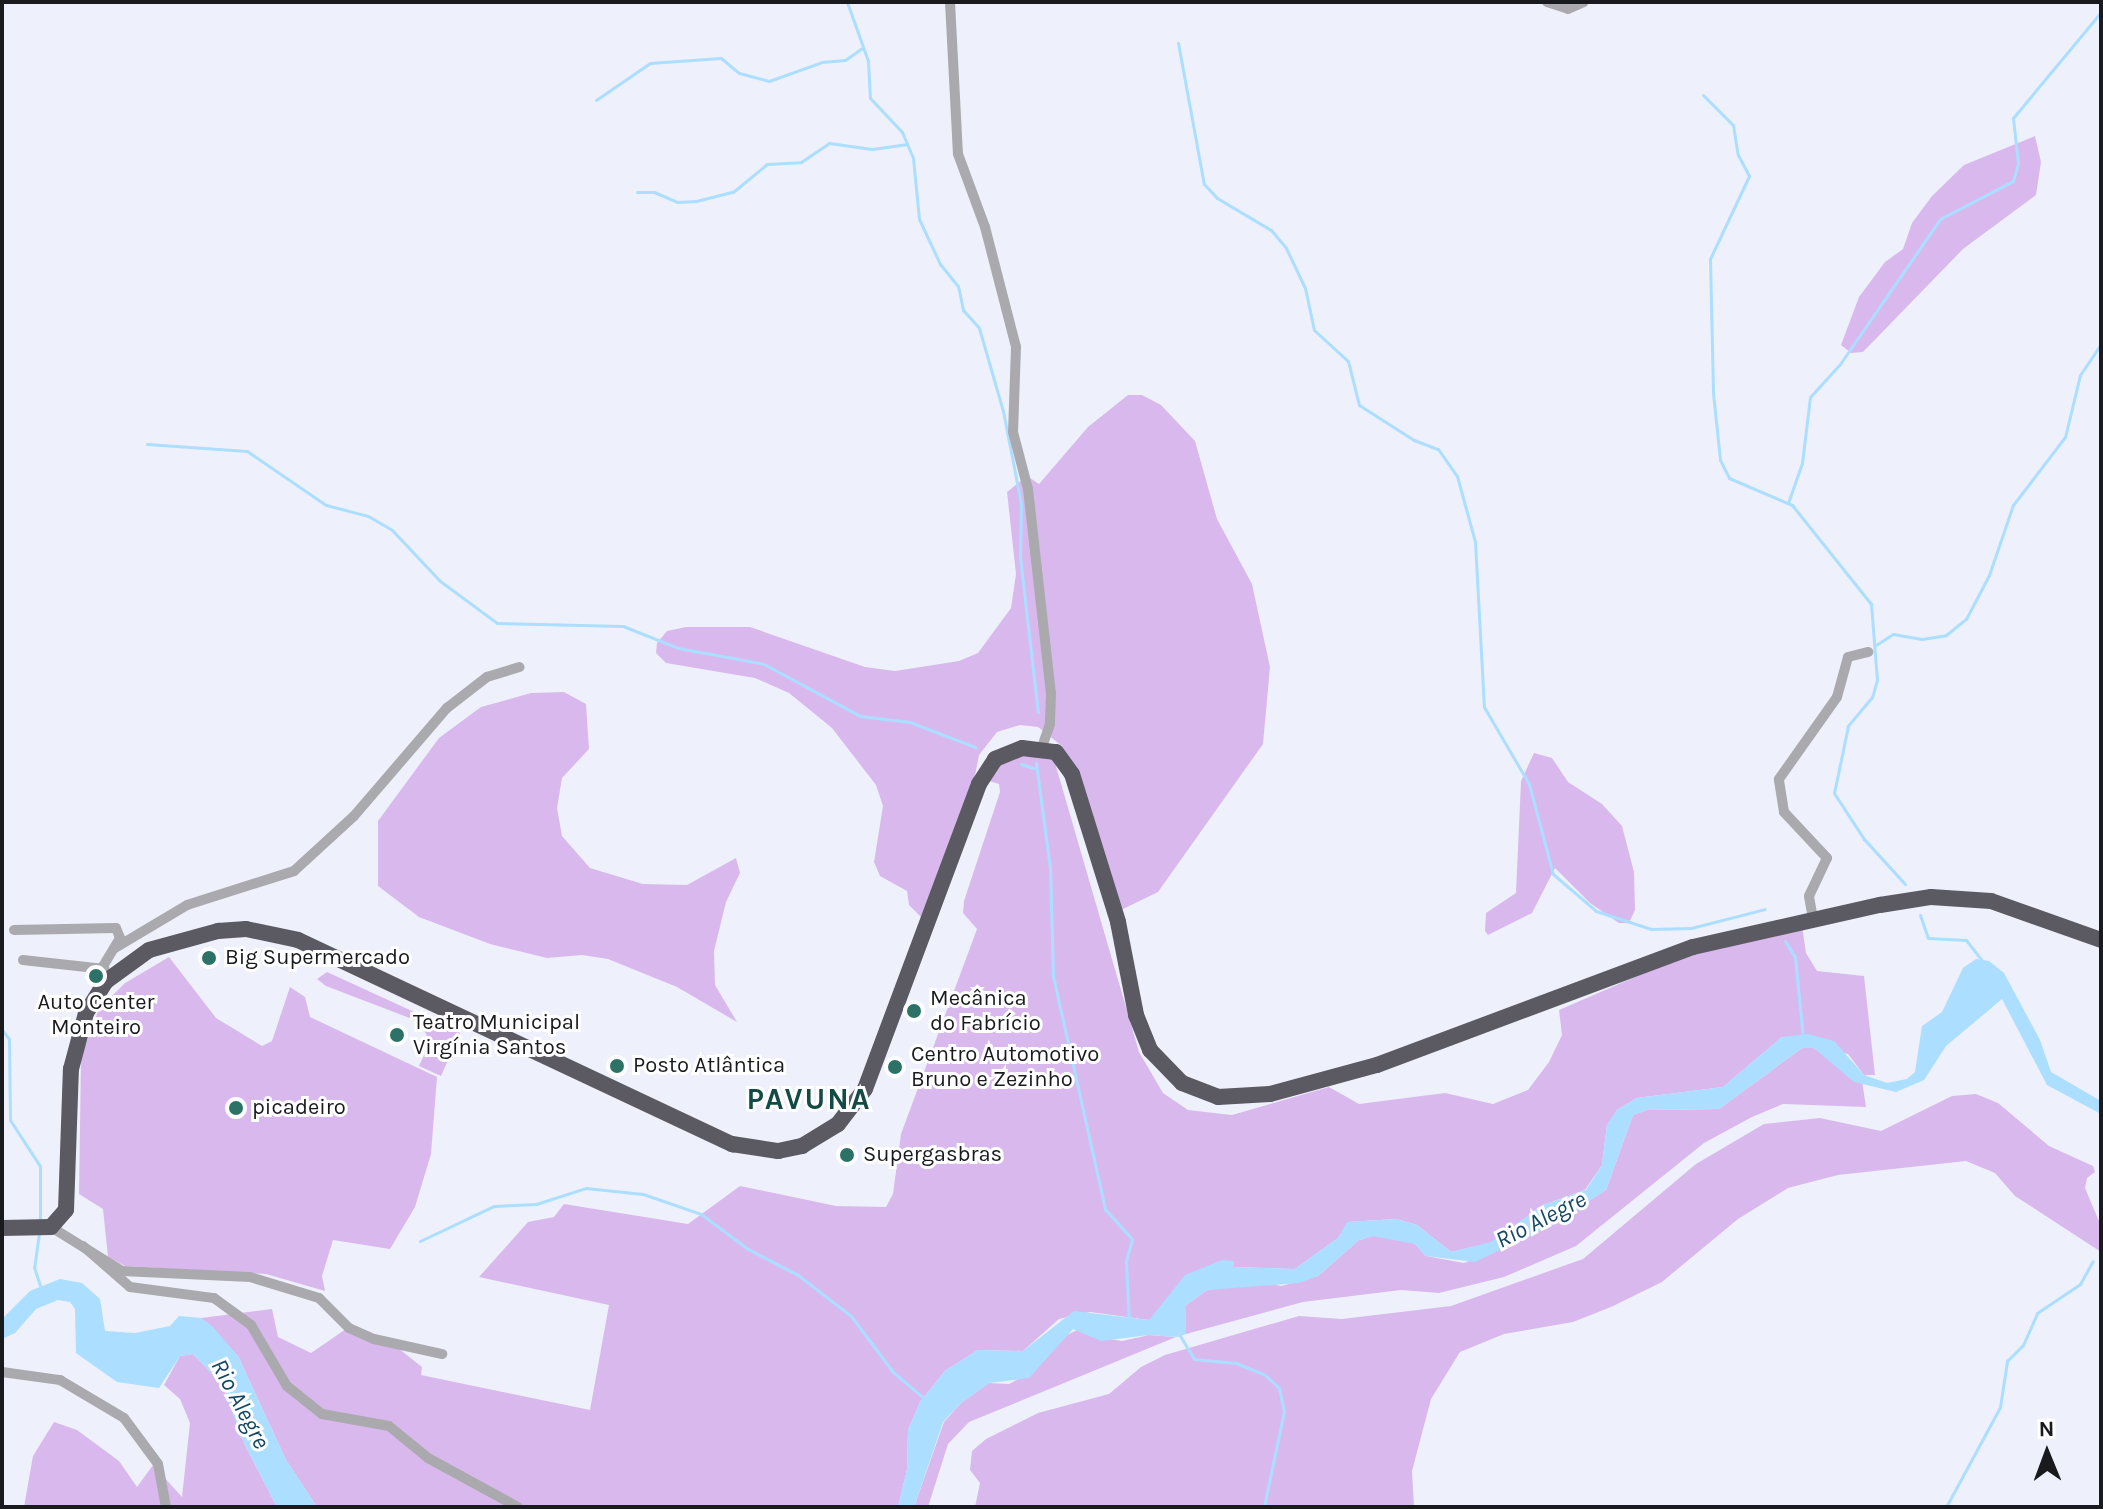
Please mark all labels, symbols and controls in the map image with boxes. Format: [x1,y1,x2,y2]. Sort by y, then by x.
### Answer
place label: Big Supermercado [225,945,410,971]
marker: Big Supermercado [200,949,218,967]
marker: Auto Center Monteiro [87,967,105,985]
place label: Mecânica do Fabrício [930,985,1041,1036]
place label: Auto Center Monteiro [37,989,155,1040]
marker: Mecânica do Fabrício [905,1002,923,1020]
place label: Teatro Municipal Virgínia Santos [413,1009,580,1060]
marker: Teatro Municipal Virgínia Santos [388,1026,406,1044]
place label: Centro Automotivo Bruno e Zezinho [911,1041,1099,1092]
place label: Posto Atlântica [633,1053,785,1079]
marker: Posto Atlântica [608,1057,626,1075]
marker: Centro Automotivo Bruno e Zezinho [886,1058,904,1076]
district label: PAVUNA [746,1081,872,1117]
place label: picadeiro [252,1095,346,1121]
marker: picadeiro [227,1099,245,1117]
place label: Supergasbras [863,1142,1002,1168]
marker: Supergasbras [838,1146,856,1164]
water label: Rio Alegre [1491,1185,1591,1255]
water label: Rio Alegre [204,1354,276,1454]
north arrow [2007,1413,2087,1493]
text: N [2038,1416,2055,1442]

